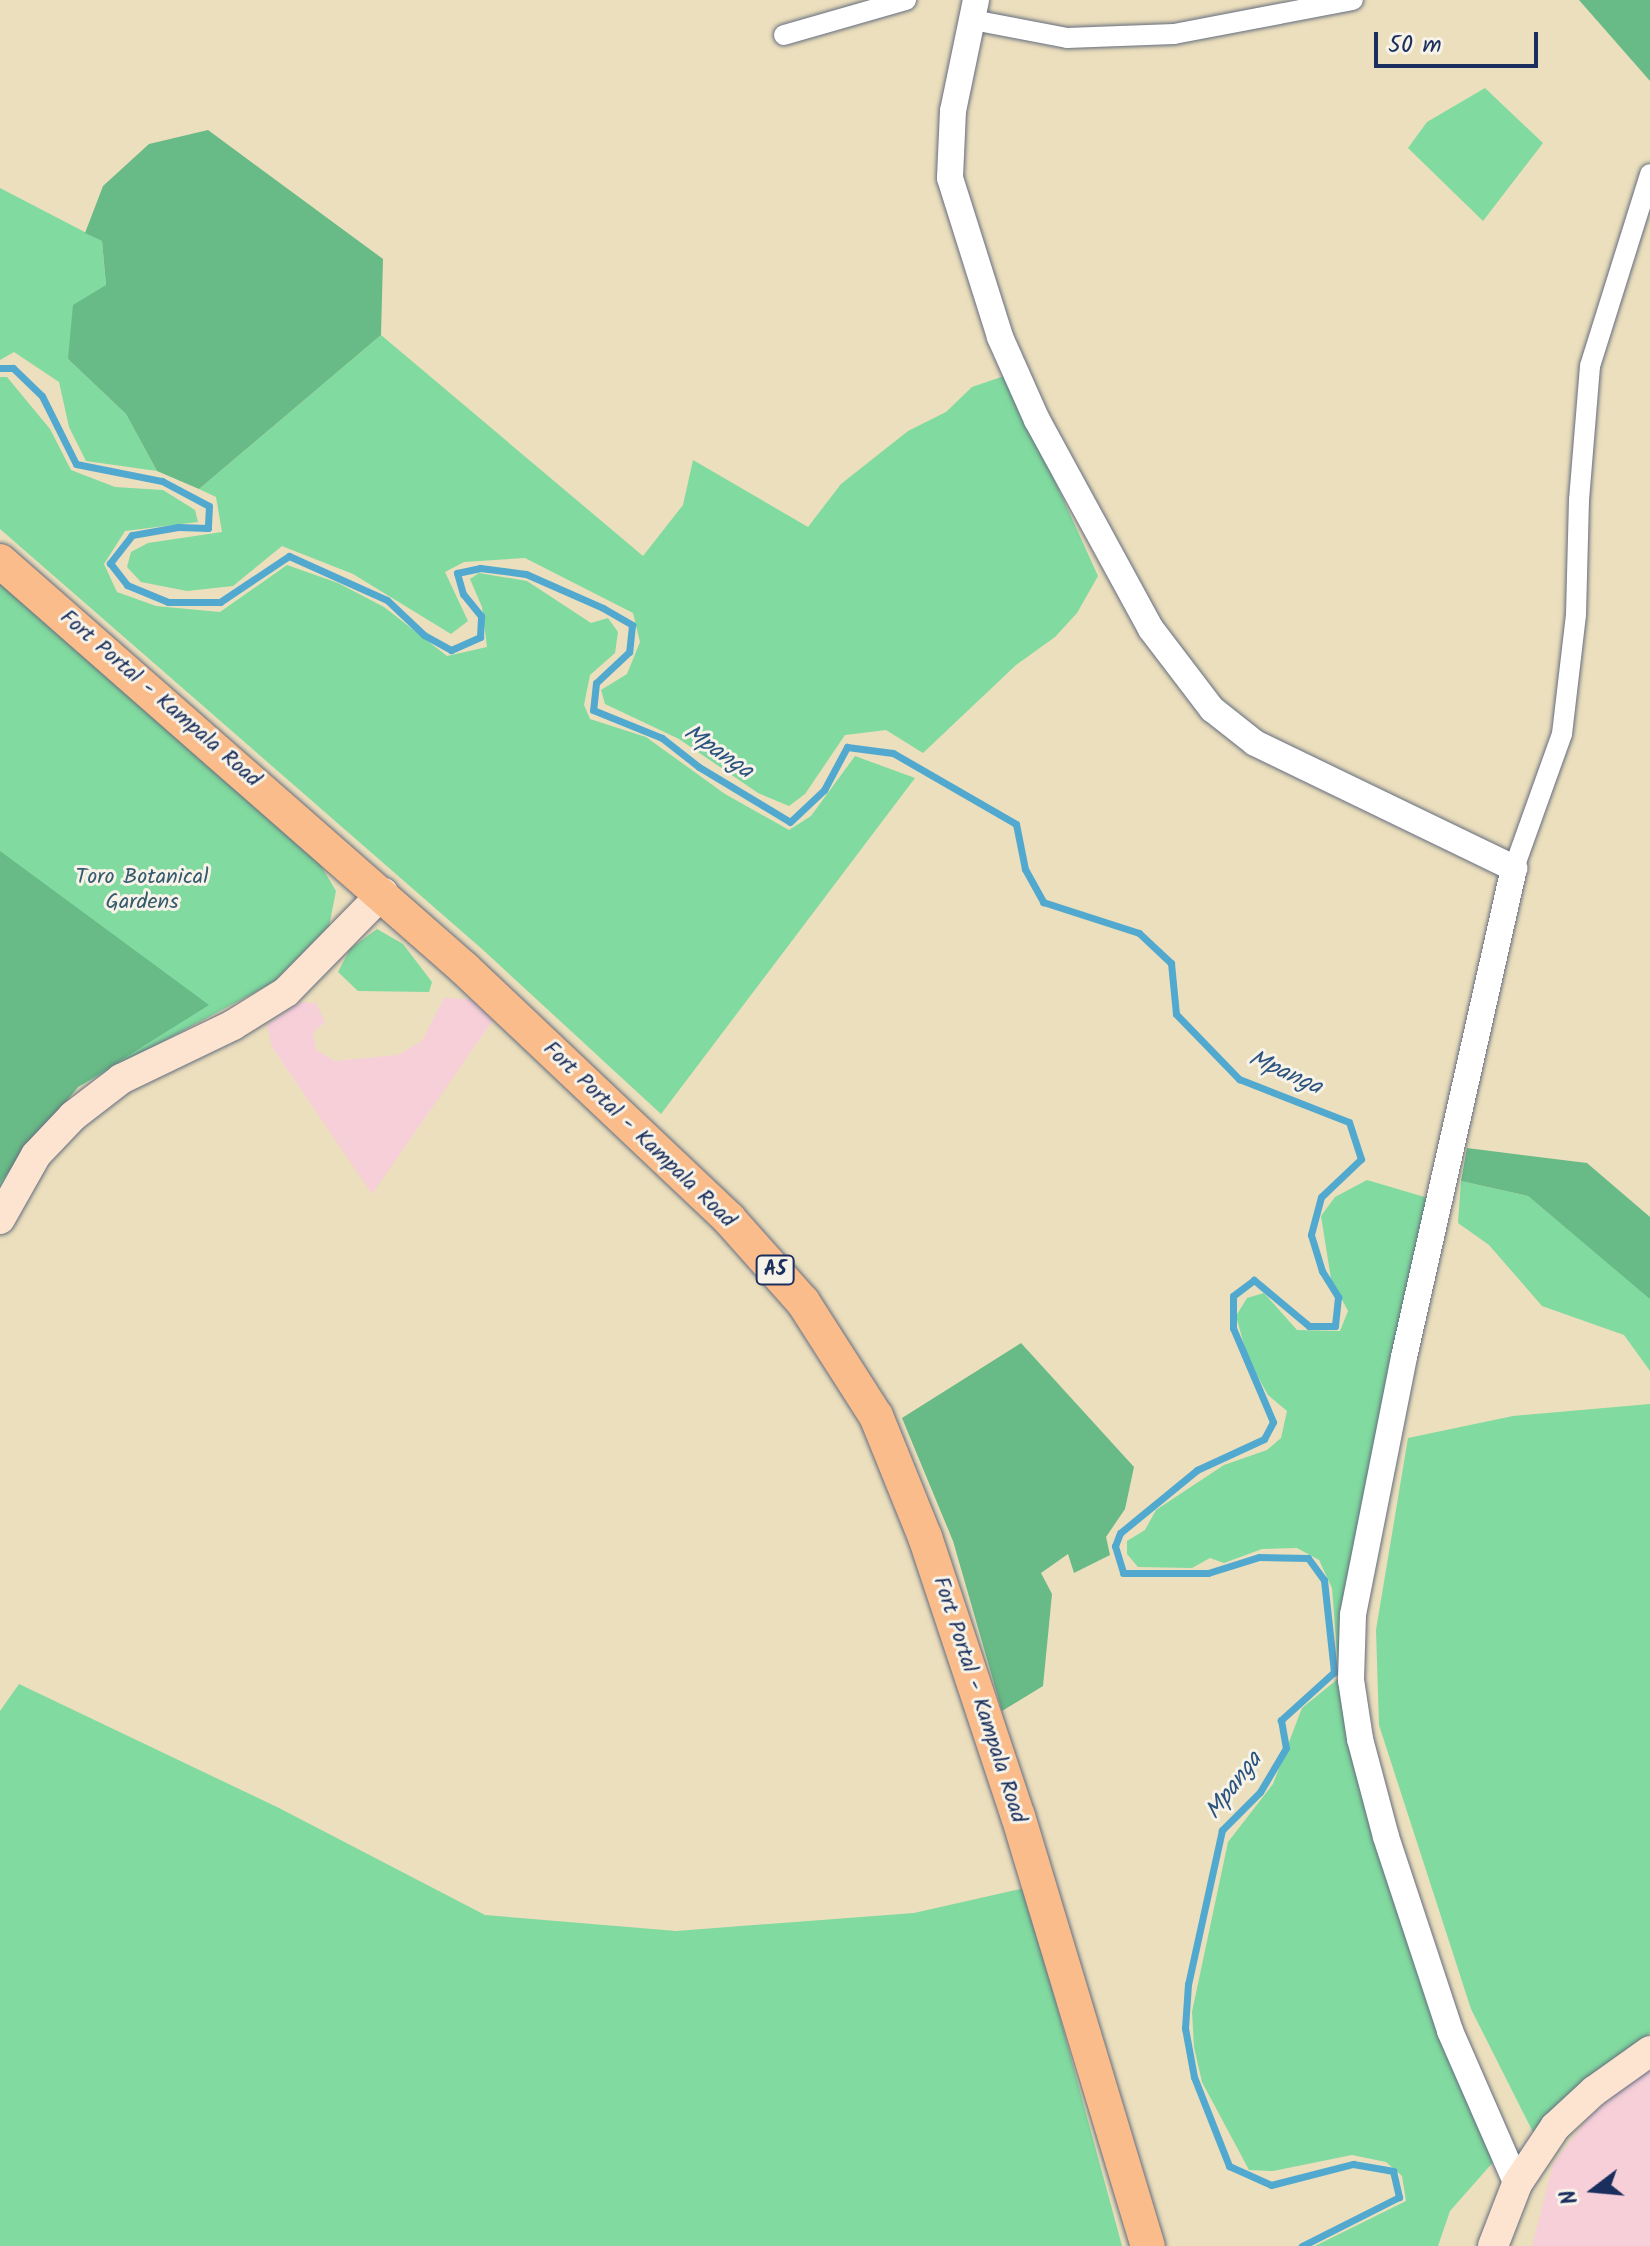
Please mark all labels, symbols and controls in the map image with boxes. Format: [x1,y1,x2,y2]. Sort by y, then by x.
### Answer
scale bar [1378,16,1542,66]
text: 50 m [1388,26,1442,65]
street label: Fort Portal - Kampala Road [54,605,266,793]
water label: Mpanga [678,719,758,785]
park label: Toro Botanical Gardens [75,864,209,916]
street label: Fort Portal - Kampala Road [537,1036,741,1234]
water label: Mpanga [1244,1044,1326,1102]
road number: A5 [755,1254,795,1286]
street label: Fort Portal - Kampala Road [927,1573,1031,1827]
water label: Mpanga [1199,1747,1269,1825]
north arrow [1554,2150,1634,2230]
text: N [1552,2185,1589,2208]

